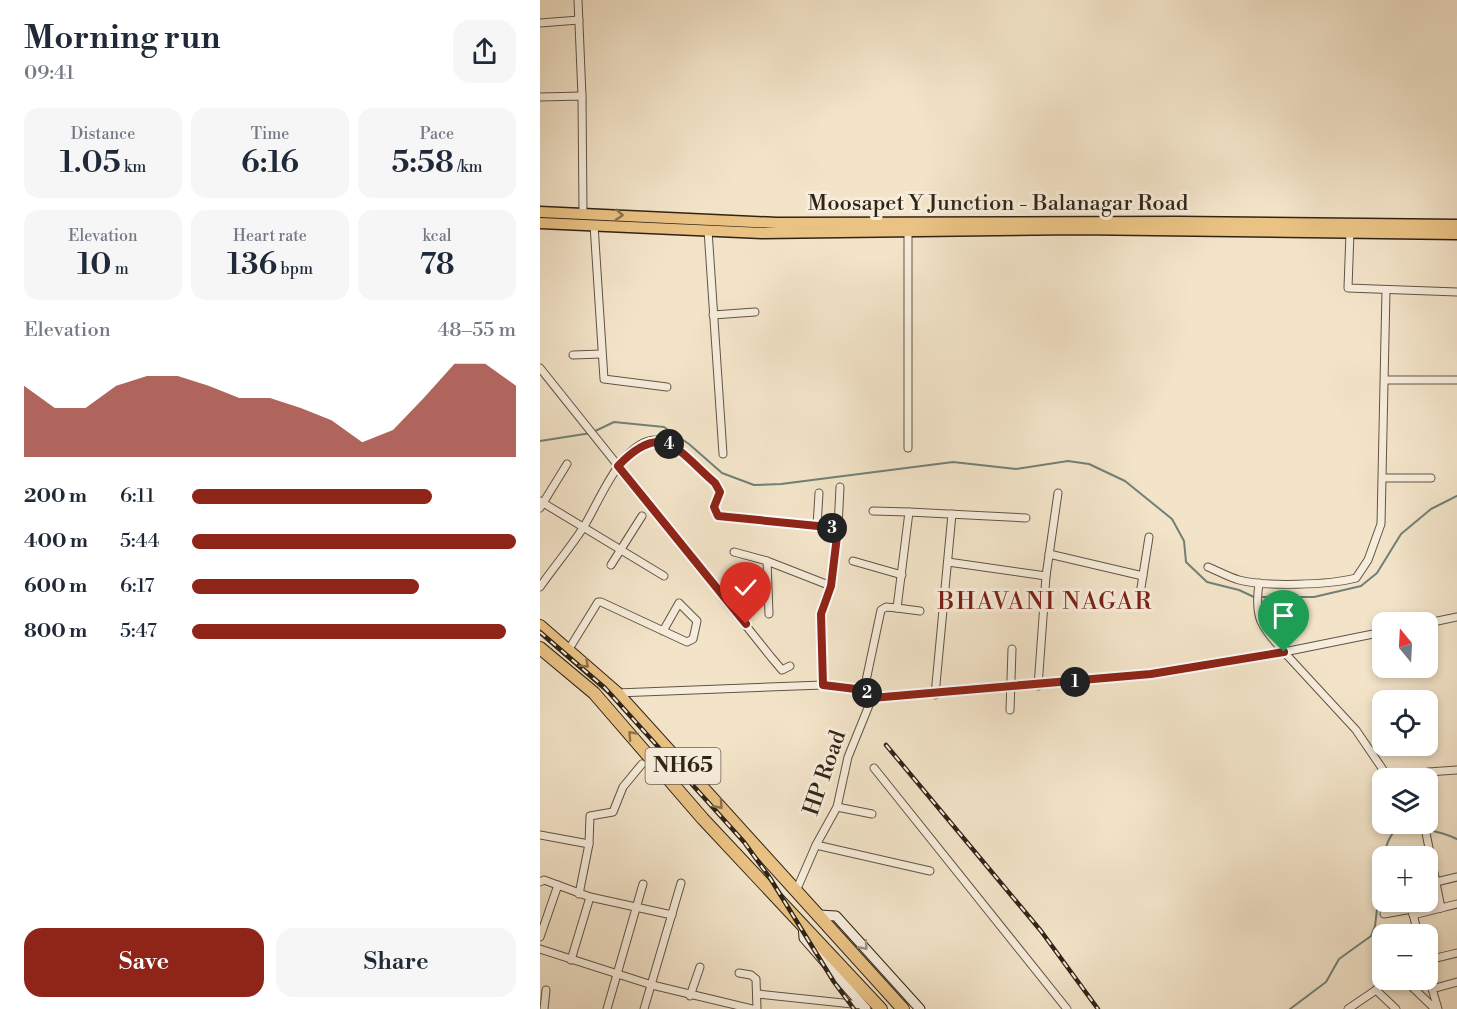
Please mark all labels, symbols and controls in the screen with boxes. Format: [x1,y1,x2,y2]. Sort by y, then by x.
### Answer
text: Morning run [24,18,221,59]
button: share [453,20,516,83]
text: 09:41 [24,61,74,86]
text: Distance [71,124,135,144]
text: Time [251,124,289,144]
text: Pace [420,124,454,144]
text: 1.05 [60,144,121,182]
text: 6:16 [241,144,299,182]
text: 5:58 [391,144,454,182]
text: km [121,157,146,177]
text: /km [454,157,483,177]
street label: Moosapet Y Junction - Balanagar Road [808,190,1189,217]
one-way arrow [615,208,624,221]
text: Elevation [68,226,138,246]
text: Heart rate [233,226,307,246]
text: kcal [422,226,452,246]
text: 10 [77,246,111,284]
text: 136 [227,246,277,284]
text: 78 [419,246,455,284]
text: m [111,259,129,279]
text: bpm [277,259,313,279]
text: Elevation [24,318,111,343]
text: 48–55 m [437,318,516,343]
pin: 4 [654,429,684,459]
text: 4 [664,434,674,454]
text: 200 m [24,484,87,509]
text: 6:11 [120,484,155,509]
pin: 3 [817,513,847,543]
text: 3 [827,518,837,538]
text: 400 m [24,529,88,554]
text: 5:44 [120,529,160,554]
pin [720,562,771,624]
icon: check [729,571,762,604]
text: 600 m [24,574,87,599]
text: 6:17 [120,574,154,599]
district label: BHAVANI NAGAR [937,587,1152,617]
pin [1258,590,1309,652]
icon: arrive [1267,599,1300,632]
north arrow [1372,612,1438,678]
map controls [1372,612,1438,990]
text: 800 m [24,619,87,644]
text: 5:47 [120,619,157,644]
one-way arrow [578,657,588,668]
pin: 1 [1060,667,1090,697]
text: 1 [1071,672,1079,692]
pin: 2 [852,678,882,708]
text: 2 [862,683,872,703]
button: locate [1372,690,1438,756]
street label: HP Road [798,726,852,819]
one-way arrow [628,731,639,741]
road number: NH65 [646,748,720,784]
button: layers [1372,768,1438,834]
one-way arrow [712,799,723,809]
button: + [1372,846,1438,912]
button: − [1372,924,1438,990]
button: Save [24,928,264,997]
button: Share [276,928,516,997]
one-way arrow [857,939,868,950]

